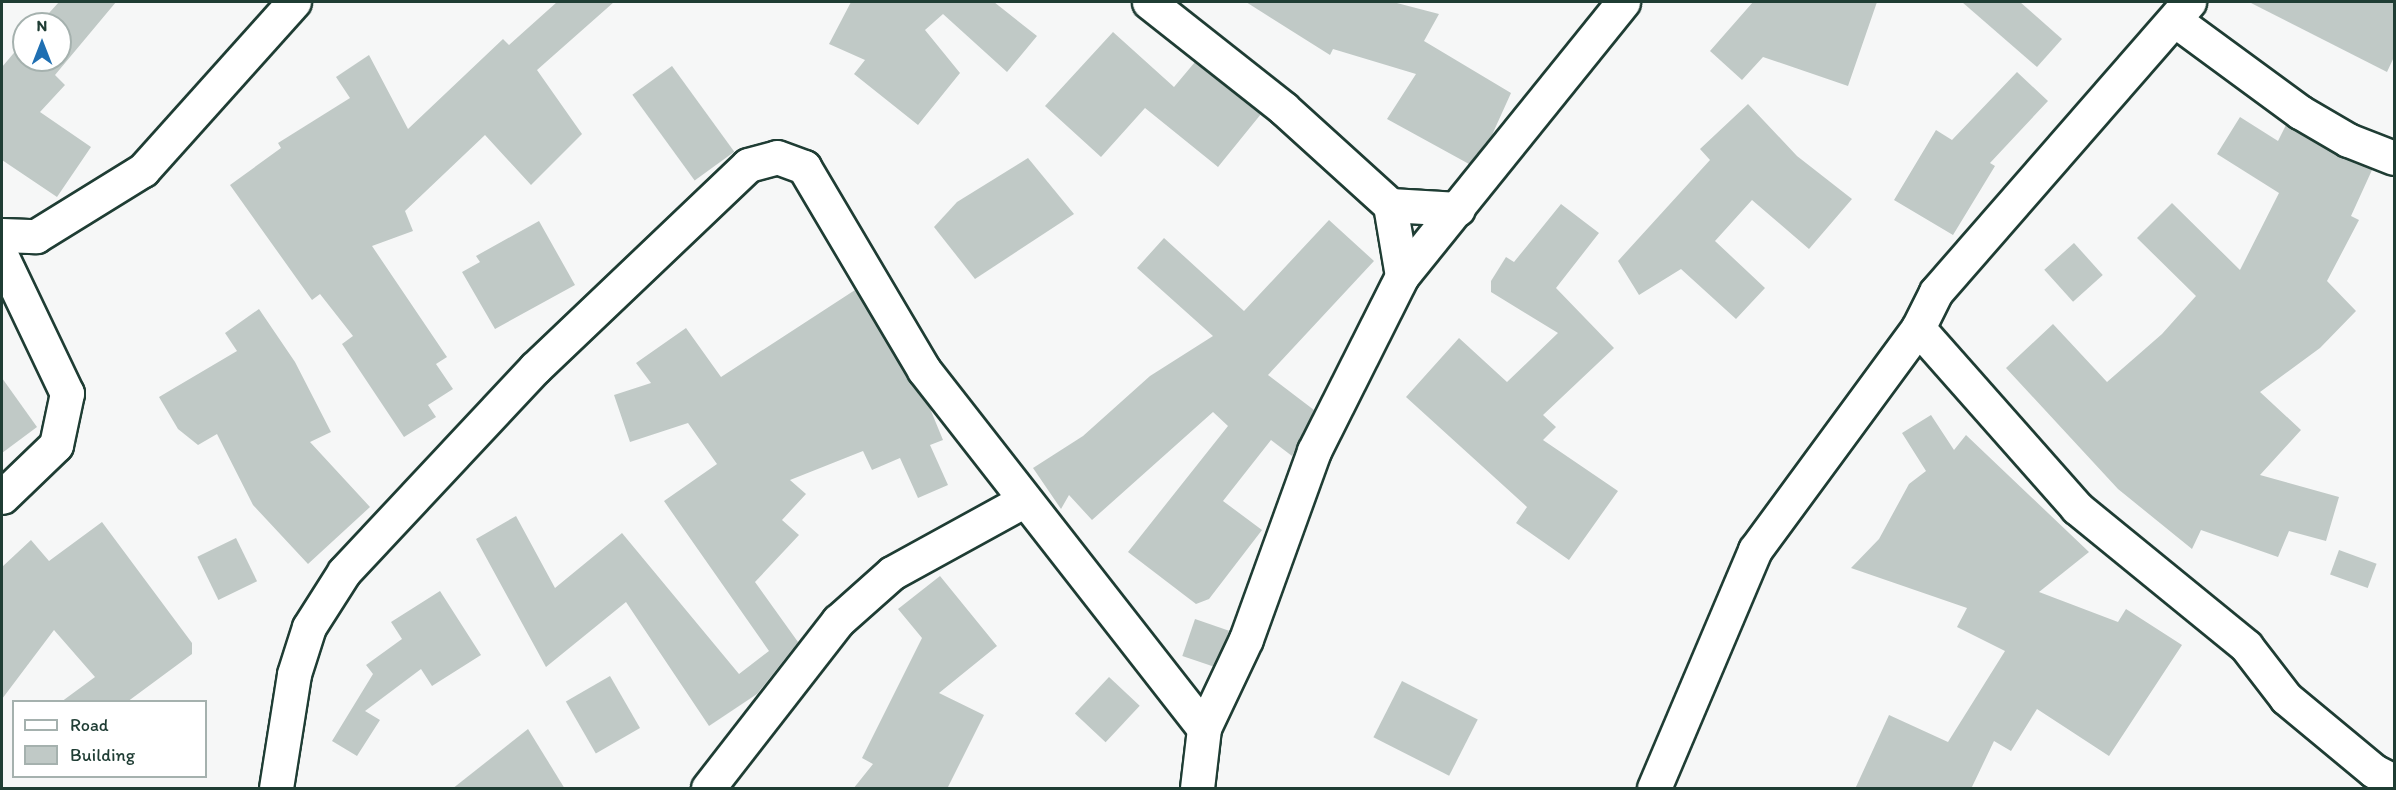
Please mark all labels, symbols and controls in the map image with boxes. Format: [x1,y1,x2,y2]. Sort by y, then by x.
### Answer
north arrow [12,12,72,72]
text: N [37,16,47,35]
legend [12,700,207,778]
text: Road [70,714,109,736]
text: Building [70,744,135,766]

